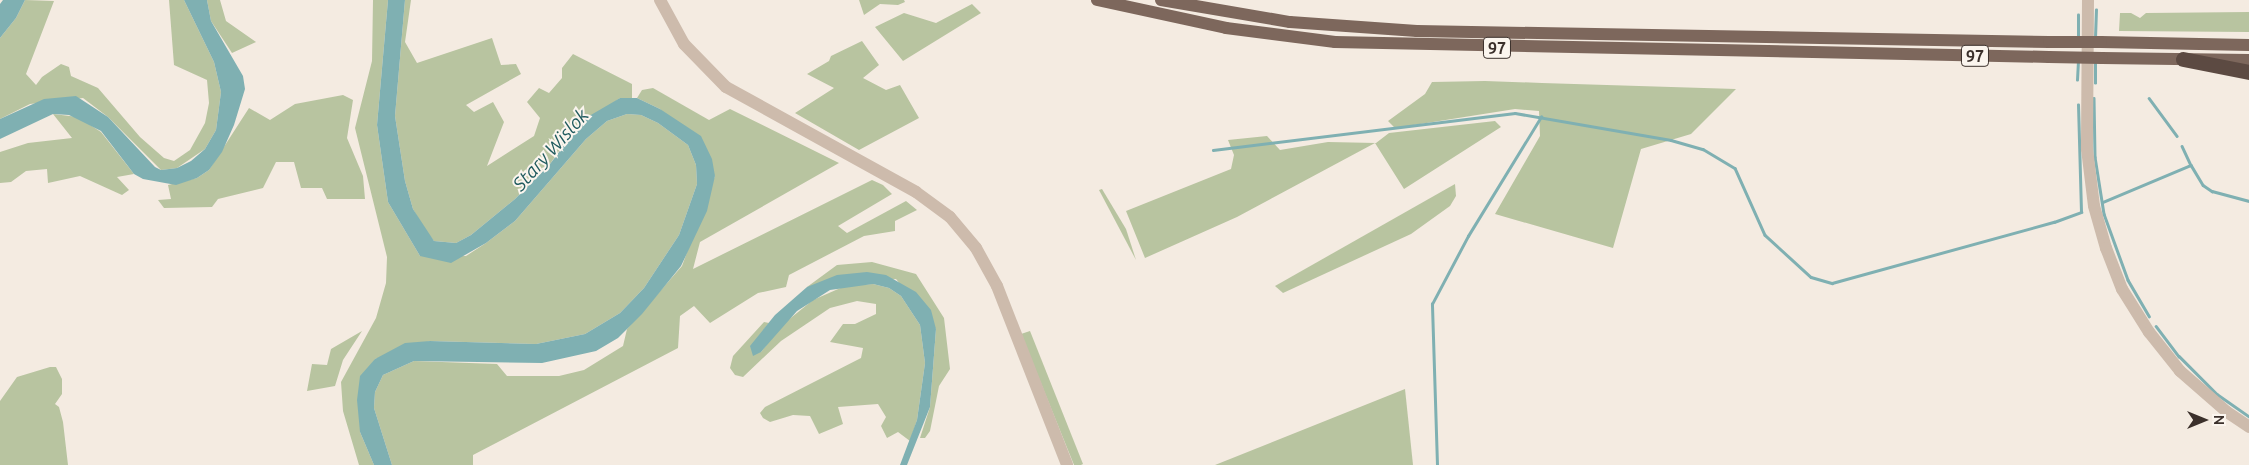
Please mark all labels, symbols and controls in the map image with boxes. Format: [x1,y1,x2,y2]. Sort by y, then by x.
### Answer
road number: 97 [1482,34,1512,62]
road number: 97 [1960,42,1990,70]
water label: Stary Wislok [508,104,594,196]
north arrow [2179,395,2229,445]
text: N [2211,415,2227,425]

